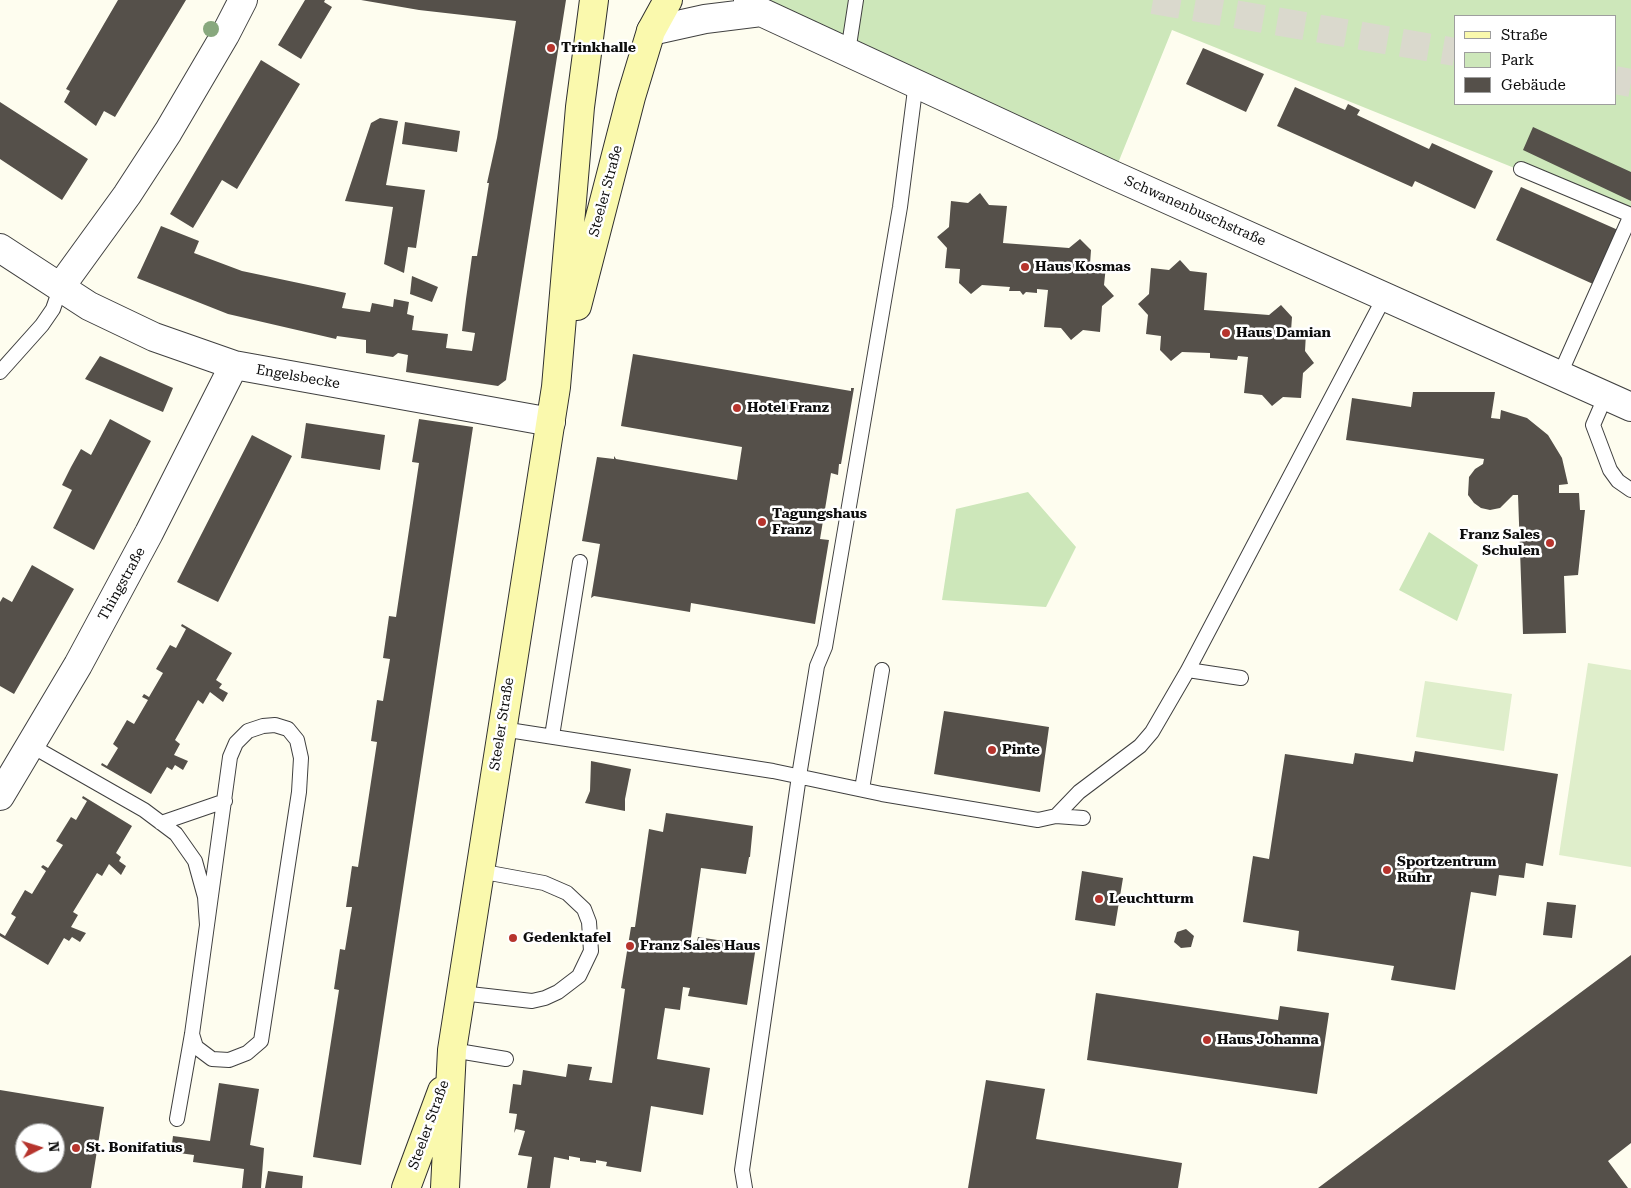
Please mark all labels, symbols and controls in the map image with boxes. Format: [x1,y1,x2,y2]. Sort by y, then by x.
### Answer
legend [1454,15,1616,105]
text: Straße [1501,26,1548,44]
place label: Trinkhalle [561,40,636,56]
marker: Trinkhalle [545,42,557,54]
text: Park [1501,51,1534,69]
text: Gebäude [1501,76,1566,94]
street label: Steeler Straße [586,144,626,238]
street label: Schwanenbuschstraße [1122,172,1268,250]
place label: Haus Kosmas [1035,259,1131,275]
marker: Haus Kosmas [1019,261,1031,273]
place label: Haus Damian [1236,325,1331,341]
marker: Haus Damian [1220,327,1232,339]
street label: Engelsbecke [255,361,341,393]
place label: Hotel Franz [747,400,829,416]
marker: Hotel Franz [731,402,743,414]
place label: Tagungshaus Franz [772,506,867,538]
marker: Tagungshaus Franz [756,516,768,528]
place label: Franz Sales Schulen [1460,527,1540,560]
marker: Franz Sales Schulen [1544,537,1556,549]
street label: Thingstraße [95,544,149,624]
street label: Steeler Straße [486,676,518,772]
place label: Pinte [1002,742,1040,758]
marker: Pinte [986,744,998,756]
place label: Sportzentrum Ruhr [1397,854,1496,886]
marker: Sportzentrum Ruhr [1381,864,1393,876]
place label: Leuchtturm [1109,891,1194,907]
marker: Leuchtturm [1093,893,1105,905]
place label: Gedenktafel [523,930,611,946]
marker: Gedenktafel [507,932,519,944]
place label: Franz Sales Haus [640,938,760,954]
marker: Franz Sales Haus [624,940,636,952]
place label: Haus Johanna [1217,1032,1319,1048]
marker: Haus Johanna [1201,1034,1213,1046]
street label: Steeler Straße [405,1078,453,1172]
north arrow [15,1123,65,1173]
place label: St. Bonifatius [86,1140,183,1156]
text: N [46,1141,62,1153]
marker: St. Bonifatius [70,1142,82,1154]

